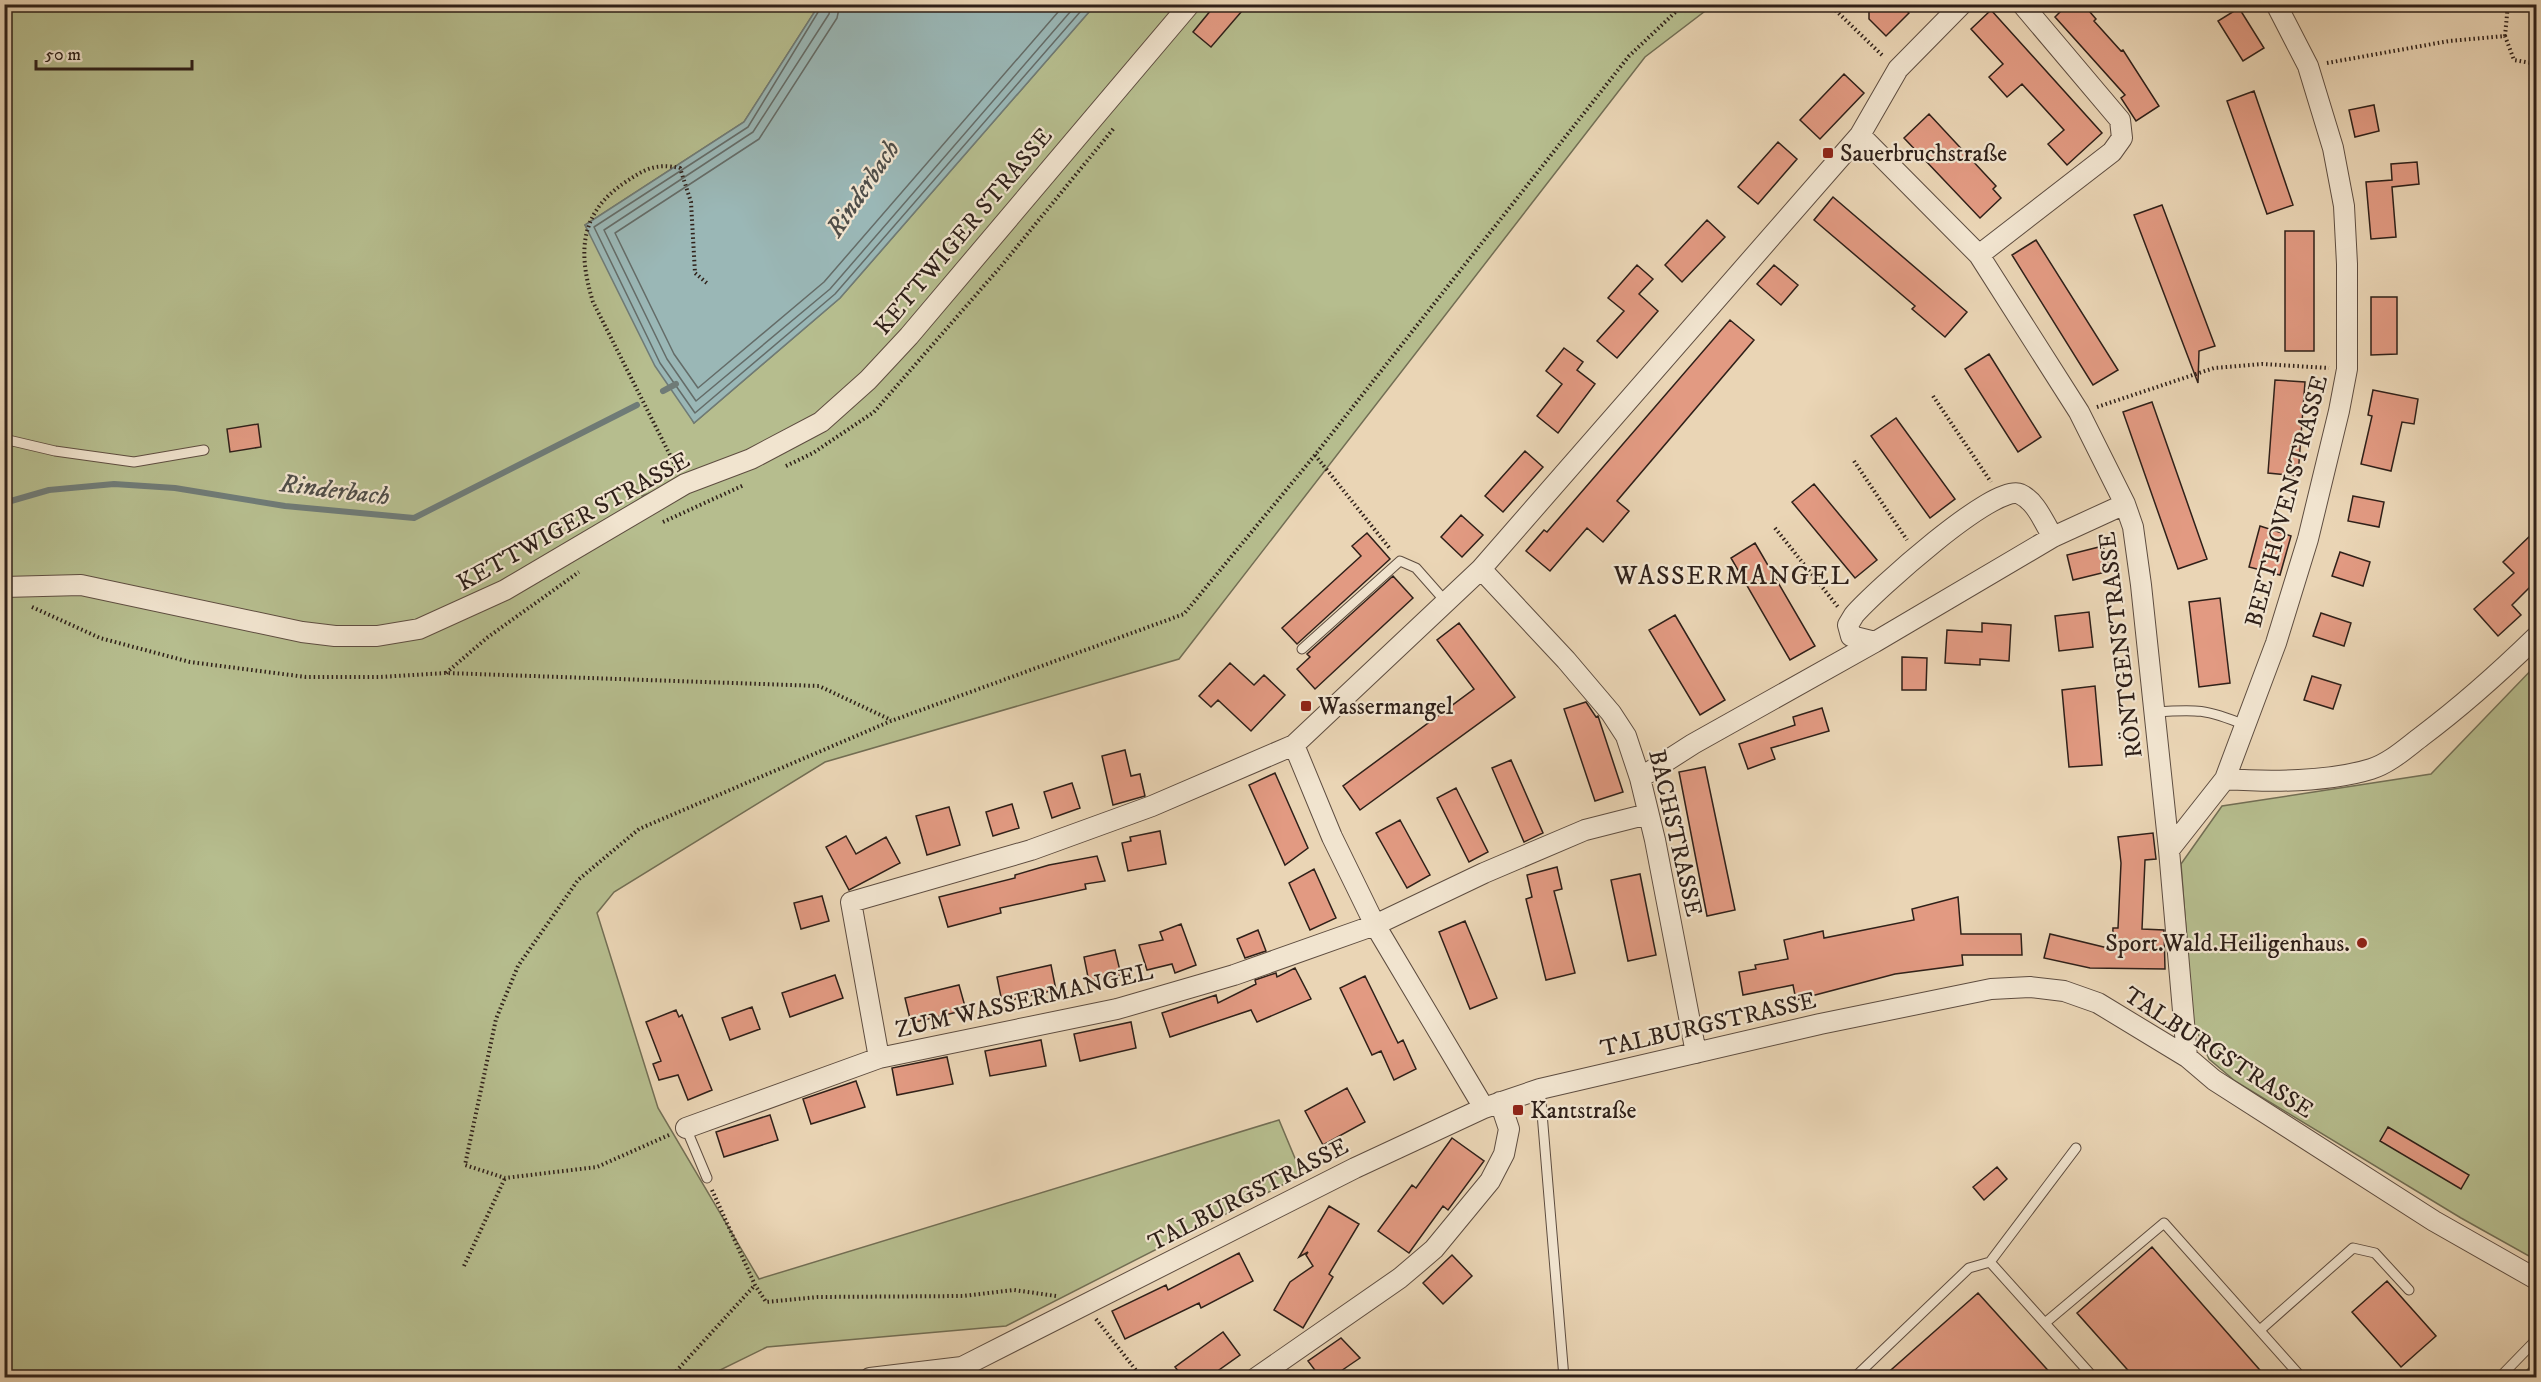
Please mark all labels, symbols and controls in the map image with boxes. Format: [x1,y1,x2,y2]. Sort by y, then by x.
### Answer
scale bar [36,33,192,71]
text: 50 m [45,44,81,66]
street label: KETTWIGER STRASSE [868,122,1059,341]
water label: Rinderbach [818,134,908,245]
place label: Sauerbruchstraße [1840,139,2007,169]
marker: Sauerbruchstraße [1821,146,1835,160]
street label: BEETHOVENSTRASSE [2239,372,2335,631]
street label: KETTWIGER STRASSE [452,445,695,598]
water label: Rinderbach [277,467,392,514]
street label: RÖNTGENSTRASSE [2092,530,2150,760]
district label: WASSERMANGEL [1612,560,1851,593]
place label: Wassermangel [1317,692,1454,722]
marker: Wassermangel [1299,699,1313,713]
street label: BACHSTRASSE [1641,747,1709,920]
place label: Sport.Wald.Heiligenhaus. [2105,929,2350,959]
marker: Sport.Wald.Heiligenhaus. [2355,936,2369,950]
street label: ZUM WASSERMANGEL [893,957,1156,1045]
street label: TALBURGSTRASSE [2118,980,2319,1125]
street label: TALBURGSTRASSE [1597,986,1819,1064]
place label: Kantstraße [1530,1096,1636,1126]
marker: Kantstraße [1511,1103,1525,1117]
street label: TALBURGSTRASSE [1143,1131,1353,1258]

